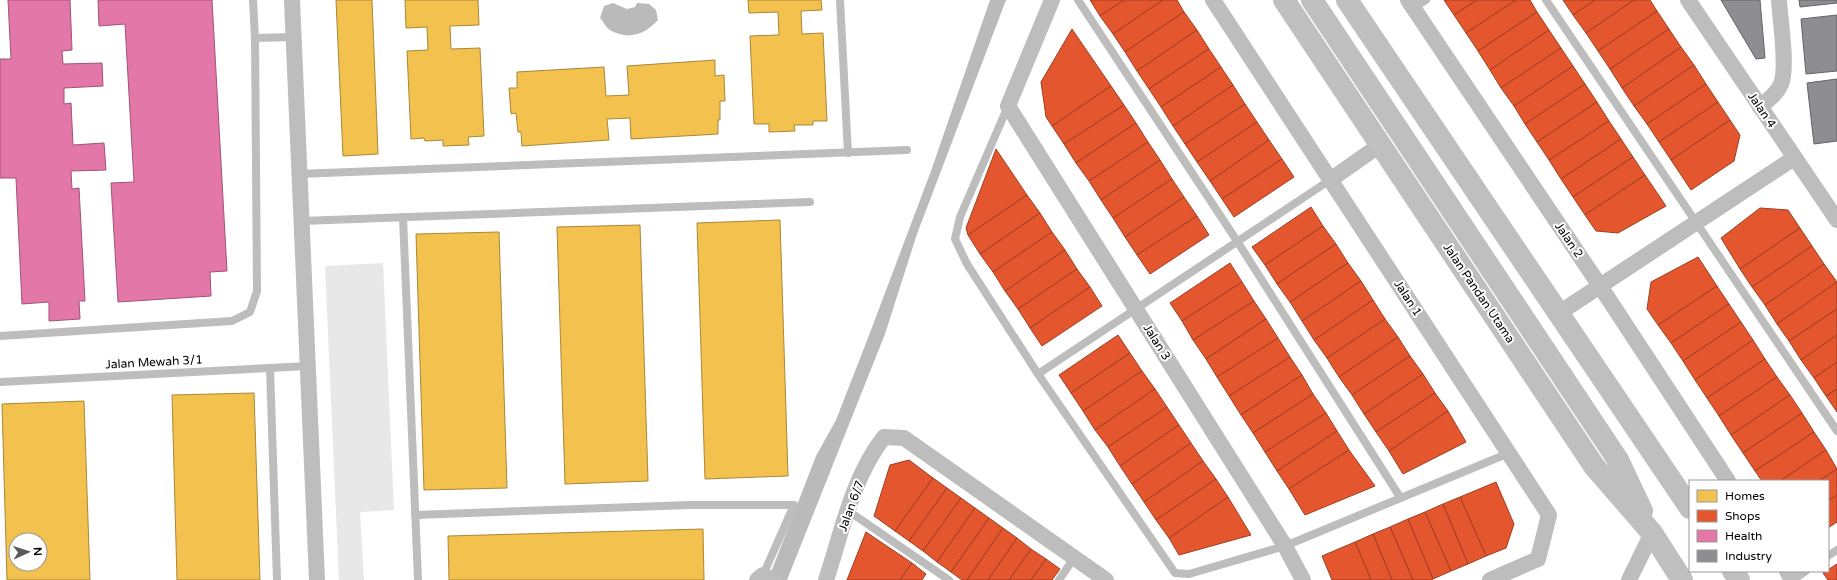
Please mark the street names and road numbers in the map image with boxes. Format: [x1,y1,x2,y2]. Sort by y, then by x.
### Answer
street label: Jalan 4 [1745,89,1779,131]
street label: Jalan 2 [1552,219,1586,261]
street label: Jalan Pandan Utama [1440,241,1518,345]
street label: Jalan 1 [1391,277,1425,319]
street label: Jalan 3 [1140,321,1174,363]
street label: Jalan Mewah 3/1 [105,352,203,372]
street label: Jalan 6/7 [835,479,867,533]

